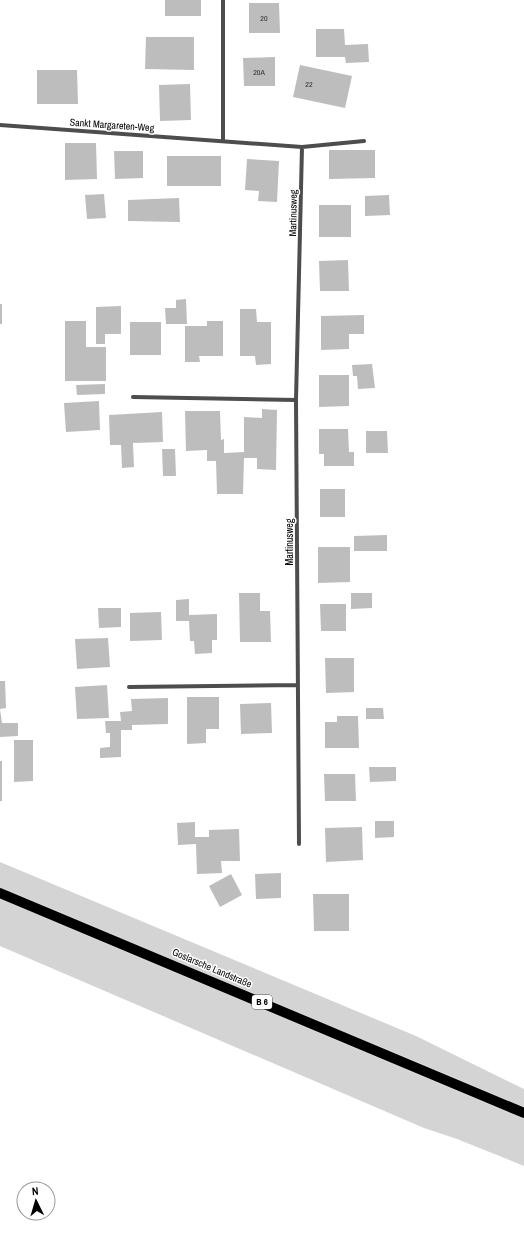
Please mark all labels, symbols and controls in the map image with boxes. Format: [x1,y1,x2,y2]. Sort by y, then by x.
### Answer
house number: 20 [260,13,268,23]
house number: 20A [253,67,265,77]
house number: 22 [305,79,313,89]
street label: Sankt Margareten-Weg [69,116,155,134]
street label: Martinusweg [286,189,300,237]
street label: Martinusweg [283,518,296,565]
street label: Goslarsche Landstraße [170,945,254,991]
road number: B 6 [252,995,272,1009]
north arrow [16,1181,56,1221]
text: N [31,1184,39,1198]

